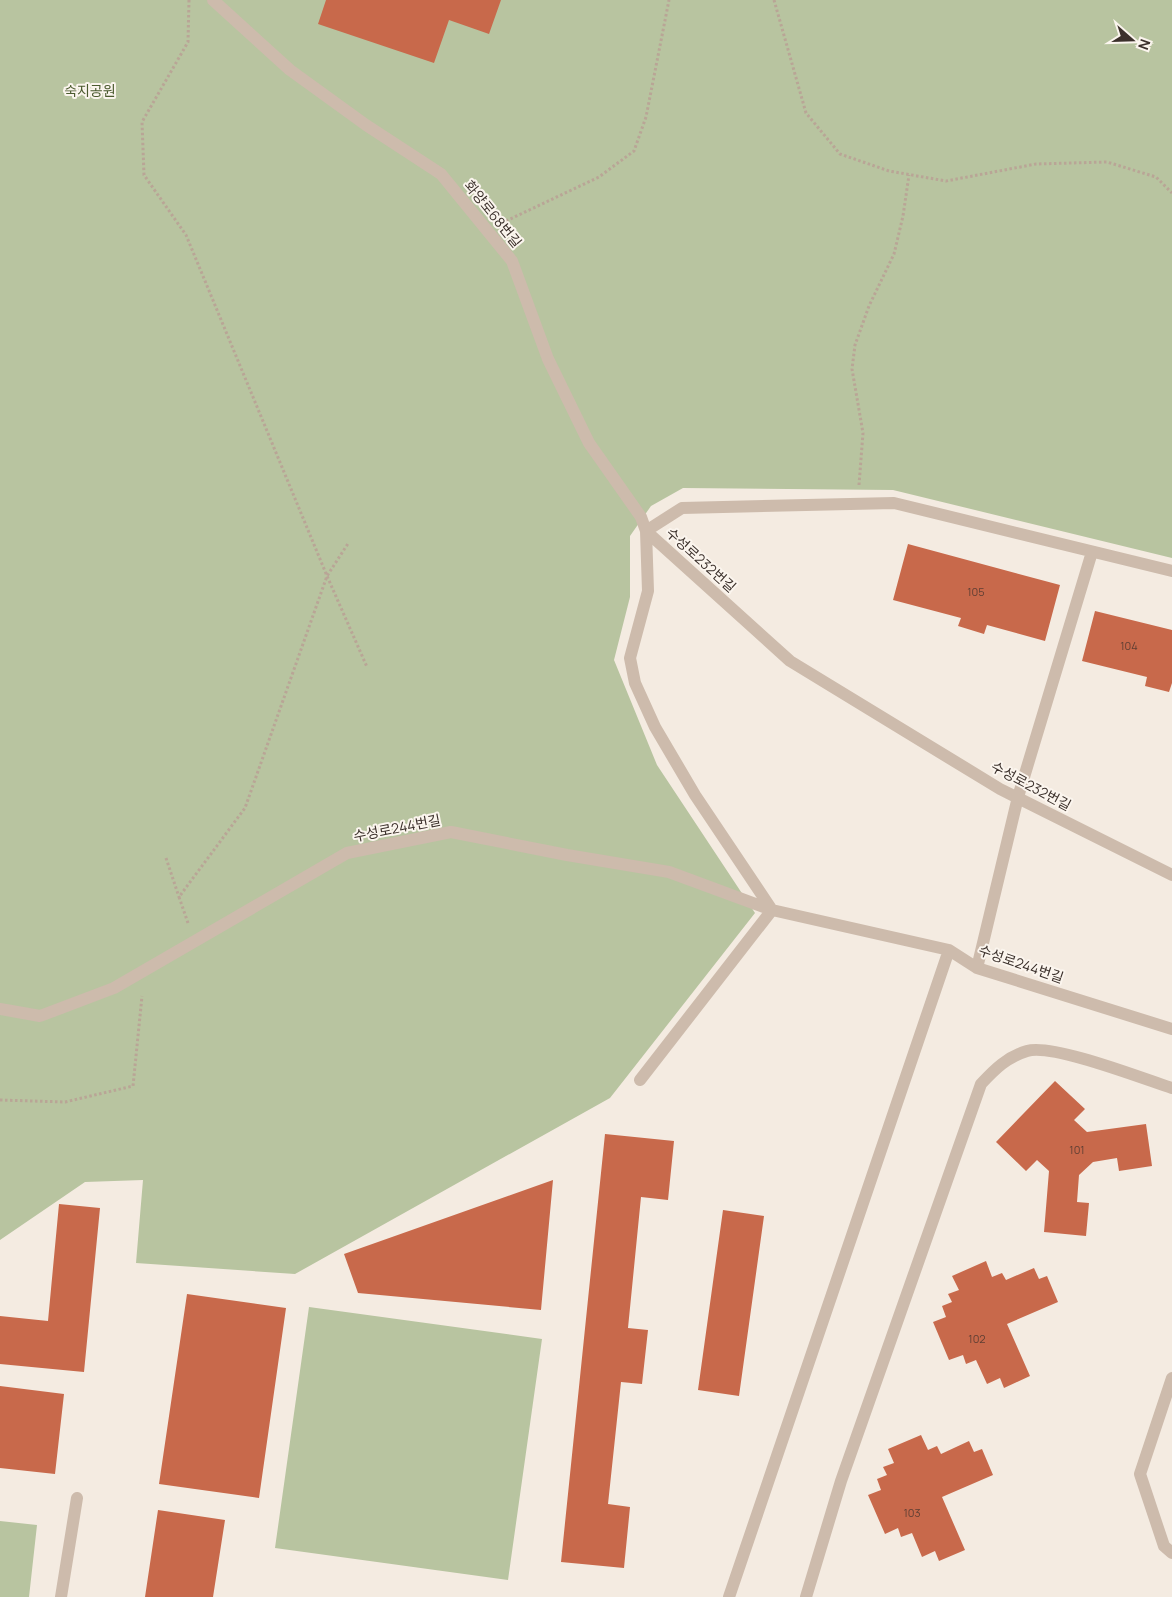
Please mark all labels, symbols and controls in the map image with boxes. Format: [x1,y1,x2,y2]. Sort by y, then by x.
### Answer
north arrow [1107,15,1157,65]
text: N [1134,37,1155,53]
park label: 숙지공원 [64,81,116,100]
street label: 화양로68번길 [460,176,526,251]
street label: 수성로232번길 [662,523,740,596]
house number: 105 [967,584,985,599]
house number: 104 [1120,638,1138,653]
street label: 수성로232번길 [988,756,1075,815]
street label: 수성로244번길 [352,810,442,845]
street label: 수성로244번길 [976,940,1066,987]
house number: 101 [1069,1142,1085,1157]
house number: 102 [968,1331,986,1346]
house number: 103 [903,1505,921,1520]

